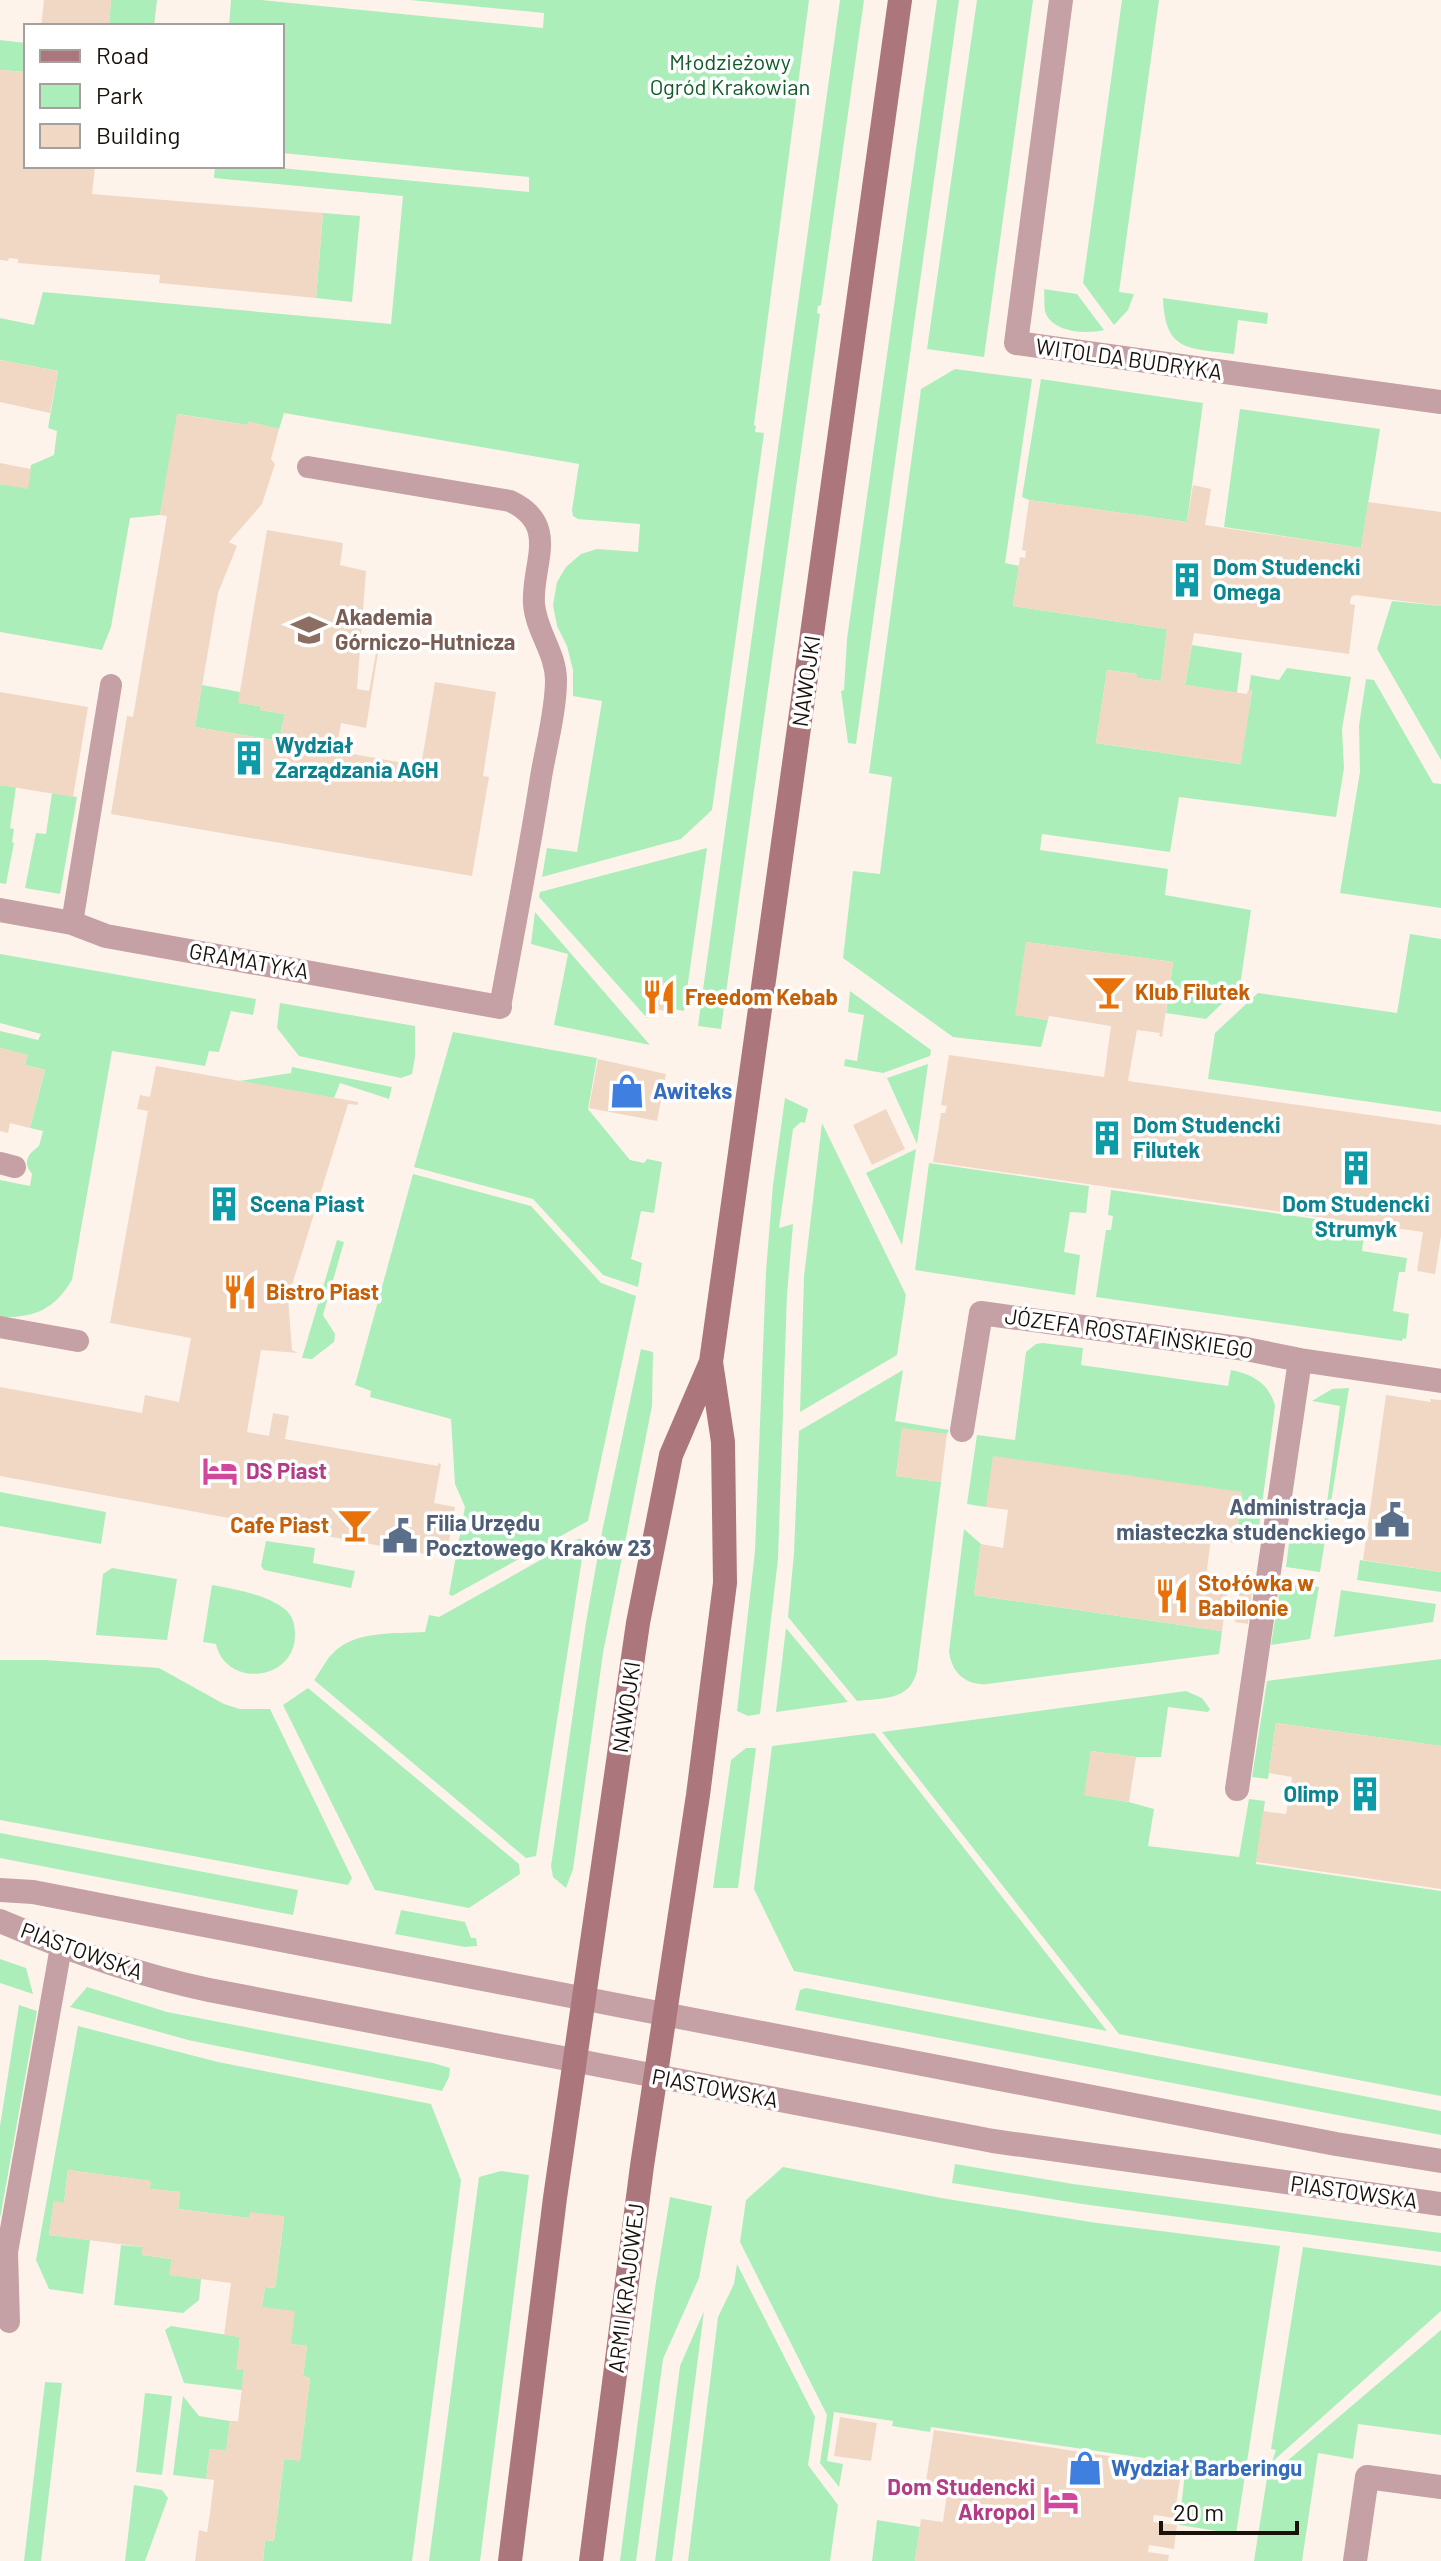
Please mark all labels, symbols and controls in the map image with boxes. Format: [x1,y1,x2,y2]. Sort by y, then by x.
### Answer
legend [24,24,284,168]
text: Road [96,40,149,69]
park label: Młodzieżowy Ogród Krakowian [650,48,810,99]
text: Park [96,80,143,109]
text: Building [96,120,180,149]
street label: WITOLDA BUDRYKA [1034,332,1224,384]
place label: Dom Studencki Omega [1213,553,1361,604]
building icon: Dom Studencki Omega [1168,561,1206,599]
place label: Akademia Górniczo-Hutnicza [335,603,515,654]
school or university icon: Akademia Górniczo-Hutnicza [290,611,328,649]
street label: NAWOJKI [786,634,824,728]
place label: Wydział Zarządzania AGH [275,731,439,782]
building icon: Wydział Zarządzania AGH [230,739,268,777]
street label: GRAMATYKA [187,937,311,983]
bar icon: Klub Filutek [1090,973,1128,1011]
restaurant icon: Freedom Kebab [640,978,678,1016]
place label: Klub Filutek [1135,978,1250,1004]
place label: Freedom Kebab [685,983,838,1009]
shop icon: Awiteks [608,1072,646,1110]
place label: Awiteks [653,1077,732,1103]
place label: Dom Studencki Filutek [1133,1111,1281,1162]
building icon: Dom Studencki Filutek [1088,1119,1126,1157]
building icon: Dom Studencki Strumyk [1337,1149,1375,1187]
building icon: Scena Piast [205,1185,243,1223]
place label: Scena Piast [250,1190,365,1216]
place label: Dom Studencki Strumyk [1282,1190,1430,1241]
restaurant icon: Bistro Piast [221,1273,259,1311]
place label: Bistro Piast [266,1278,379,1304]
street label: JÓZEFA ROSTAFIŃSKIEGO [1003,1302,1255,1362]
hotel icon: DS Piast [201,1452,239,1490]
place label: DS Piast [246,1457,327,1483]
place label: Administracja miasteczka studenckiego [1116,1493,1366,1544]
public building icon: Administracja miasteczka studenckiego [1373,1501,1411,1539]
bar icon: Cafe Piast [336,1506,374,1544]
place label: Filia Urzędu Pocztowego Kraków 23 [426,1509,651,1560]
place label: Cafe Piast [230,1511,329,1537]
public building icon: Filia Urzędu Pocztowego Kraków 23 [381,1517,419,1555]
place label: Stołówka w Babilonie [1198,1569,1314,1620]
restaurant icon: Stołówka w Babilonie [1153,1577,1191,1615]
street label: NAWOJKI [606,1660,644,1754]
building icon: Olimp [1346,1775,1384,1813]
place label: Olimp [1283,1780,1339,1806]
street label: PIASTOWSKA [18,1916,147,1984]
street label: PIASTOWSKA [650,2062,781,2112]
street label: PIASTOWSKA [1289,2169,1419,2213]
street label: ARMII KRAJOWEJ [602,2202,648,2374]
shop icon: Wydział Barberingu [1066,2449,1104,2487]
place label: Wydział Barberingu [1111,2454,1302,2480]
place label: Dom Studencki Akropol [887,2473,1035,2524]
hotel icon: Dom Studencki Akropol [1042,2481,1080,2519]
scale bar [1161,2485,1297,2535]
text: 20 m [1173,2497,1224,2526]

